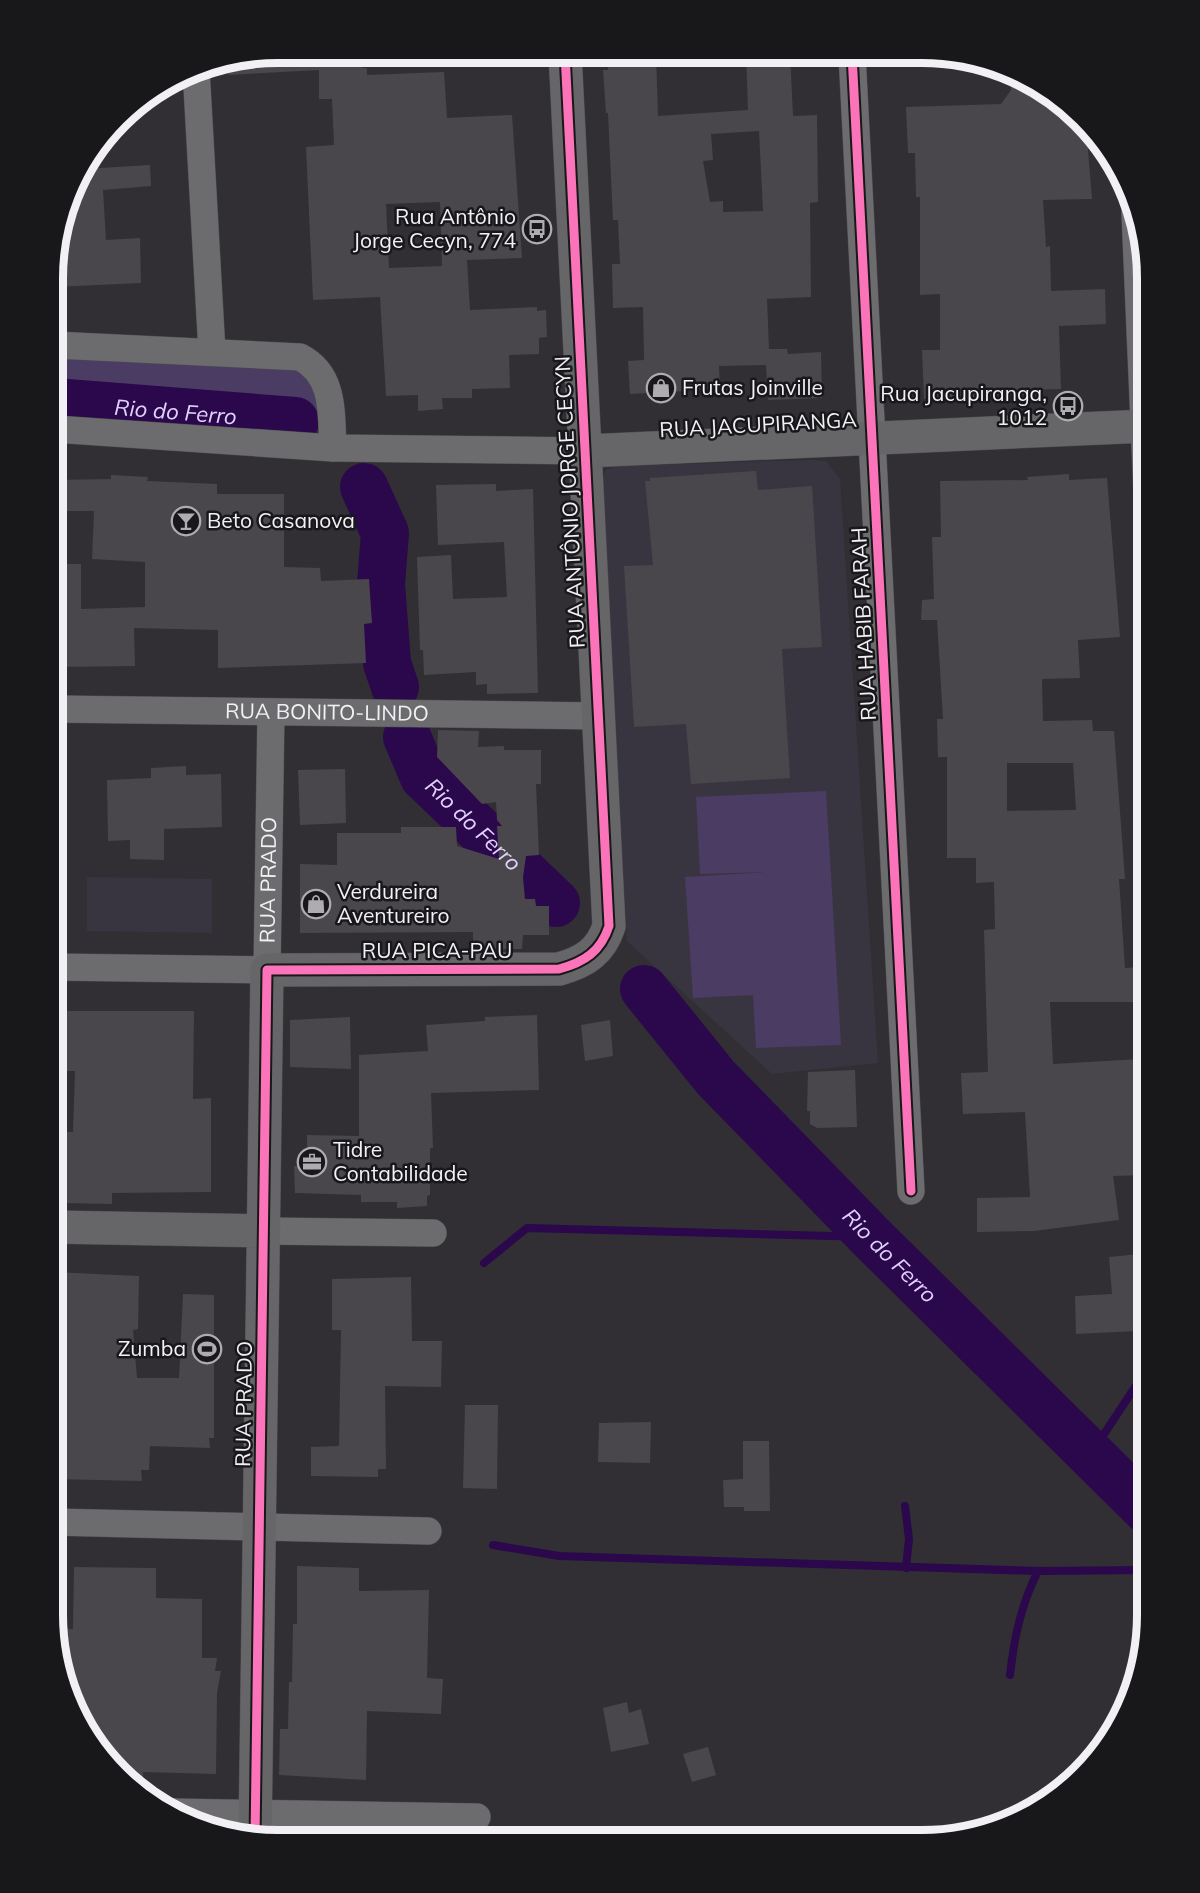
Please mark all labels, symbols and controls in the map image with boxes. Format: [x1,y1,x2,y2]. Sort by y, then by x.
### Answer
place label: Rua Antônio Jorge Cecyn, 774 [353,203,516,253]
bus stop icon: Rua Antônio Jorge Cecyn, 774 [521,213,553,245]
street label: RUA ANTÔNIO JORGE CECYN [548,355,590,649]
shop icon: Frutas Joinville [645,372,677,404]
place label: Frutas Joinville [682,374,823,400]
place label: Rua Jacupiranga, 1012 [880,380,1047,430]
bus stop icon: Rua Jacupiranga, 1012 [1052,390,1084,422]
water label: Rio do Ferro [113,393,238,430]
street label: RUA JACUPIRANGA [659,406,858,442]
bar icon: Beto Casanova [170,505,202,537]
place label: Beto Casanova [207,507,355,533]
street label: RUA HABIB FARAH [845,527,881,721]
street label: RUA BONITO-LINDO [225,697,429,726]
water label: Rio do Ferro [420,772,528,877]
street label: RUA PRADO [253,817,281,943]
place label: Verdureira Aventureiro [337,878,449,928]
shop icon: Verdureira Aventureiro [300,888,332,920]
street label: RUA PICA-PAU [362,937,512,963]
place label: Tidre Contabilidade [333,1136,468,1186]
office icon: Tidre Contabilidade [296,1146,328,1178]
water label: Rio do Ferro [837,1202,943,1309]
sports icon: Zumba [191,1333,223,1365]
place label: Zumba [118,1335,186,1361]
street label: RUA PRADO [229,1341,257,1467]

